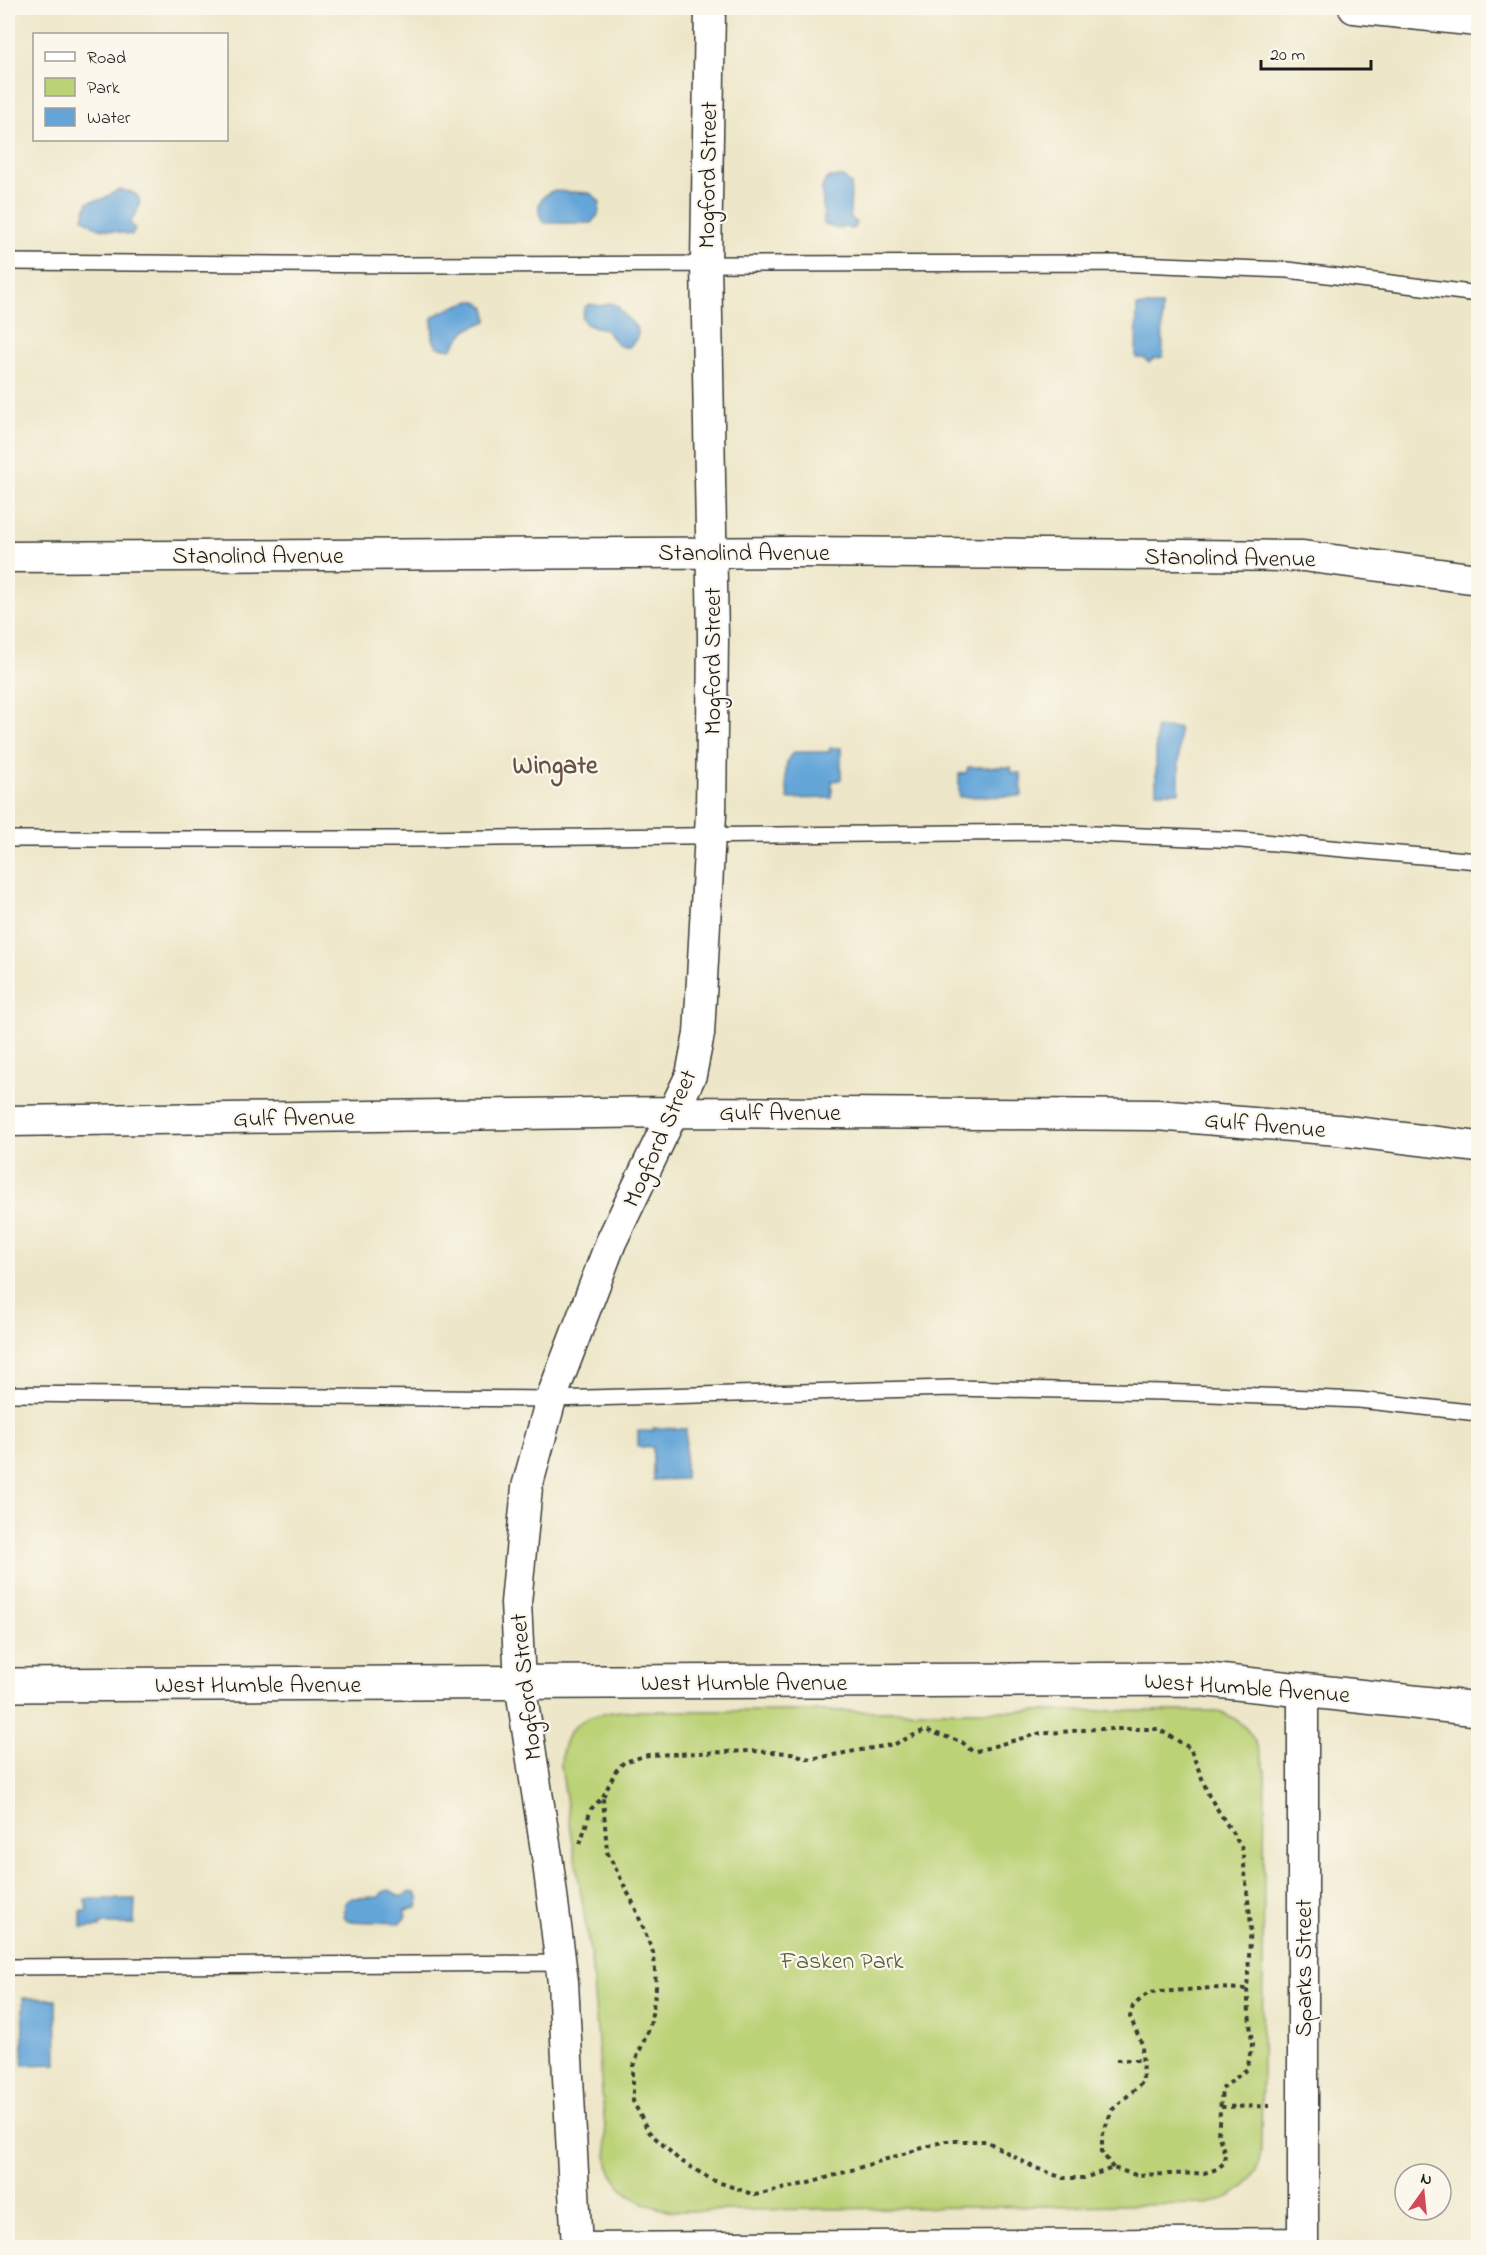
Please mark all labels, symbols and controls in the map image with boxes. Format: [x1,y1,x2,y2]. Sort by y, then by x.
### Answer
legend [33,33,228,141]
scale bar [1261,33,1370,71]
text: 20 m [1270,43,1305,69]
text: Road [87,46,126,72]
text: Park [87,76,120,102]
street label: Mogford Street [691,101,728,249]
text: Water [87,106,131,132]
street label: Stanolind Avenue [658,537,830,572]
street label: Stanolind Avenue [172,540,344,575]
street label: Stanolind Avenue [1144,541,1316,578]
street label: Mogford Street [697,587,732,735]
district label: Wingate [512,748,599,787]
street label: Mogford Street [615,1065,707,1213]
street label: Gulf Avenue [719,1097,841,1132]
street label: Gulf Avenue [233,1101,355,1138]
street label: Gulf Avenue [1203,1104,1327,1149]
street label: Mogford Street [502,1612,553,1762]
street label: West Humble Avenue [1143,1665,1351,1714]
street label: West Humble Avenue [641,1667,847,1702]
street label: West Humble Avenue [155,1669,361,1704]
street label: Sparks Street [1288,1899,1323,2037]
park label: Fasken Park [779,1945,904,1980]
north arrow [1393,2162,1453,2222]
text: N [1418,2166,1435,2192]

